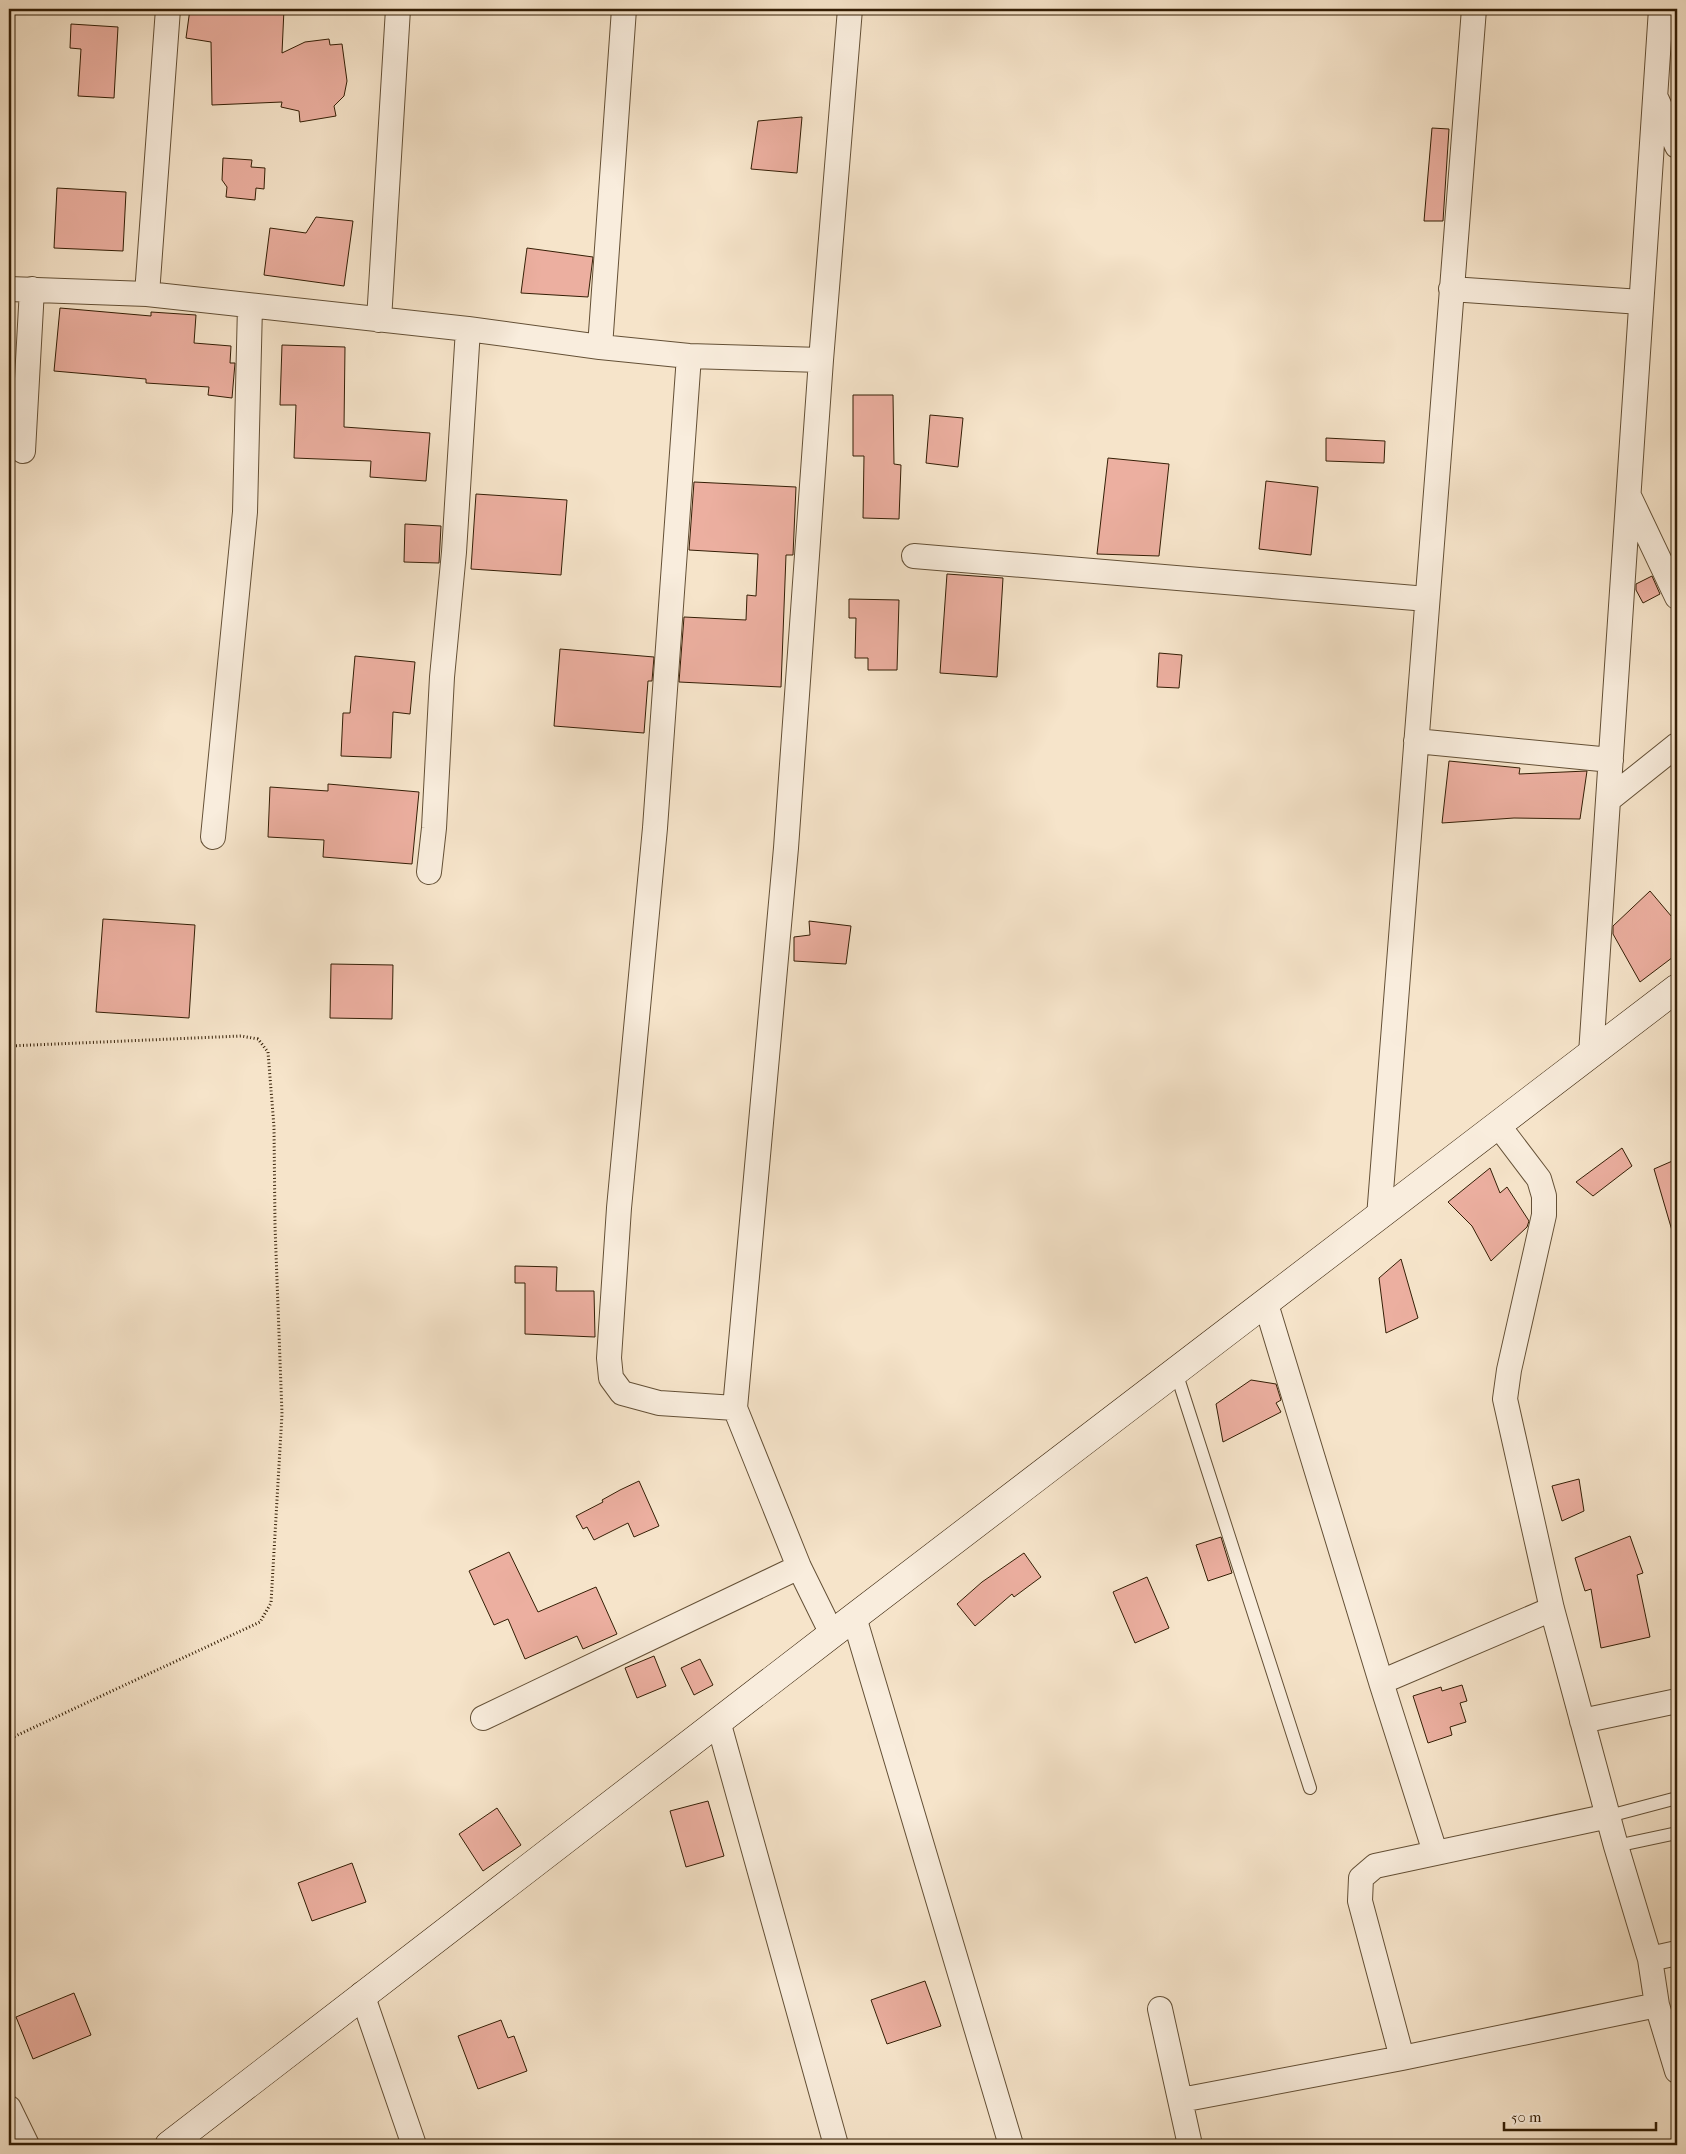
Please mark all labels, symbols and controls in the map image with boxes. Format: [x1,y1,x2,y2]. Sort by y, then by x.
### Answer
scale bar [1504,2099,1656,2131]
text: 50 m [1511,2108,1542,2126]

